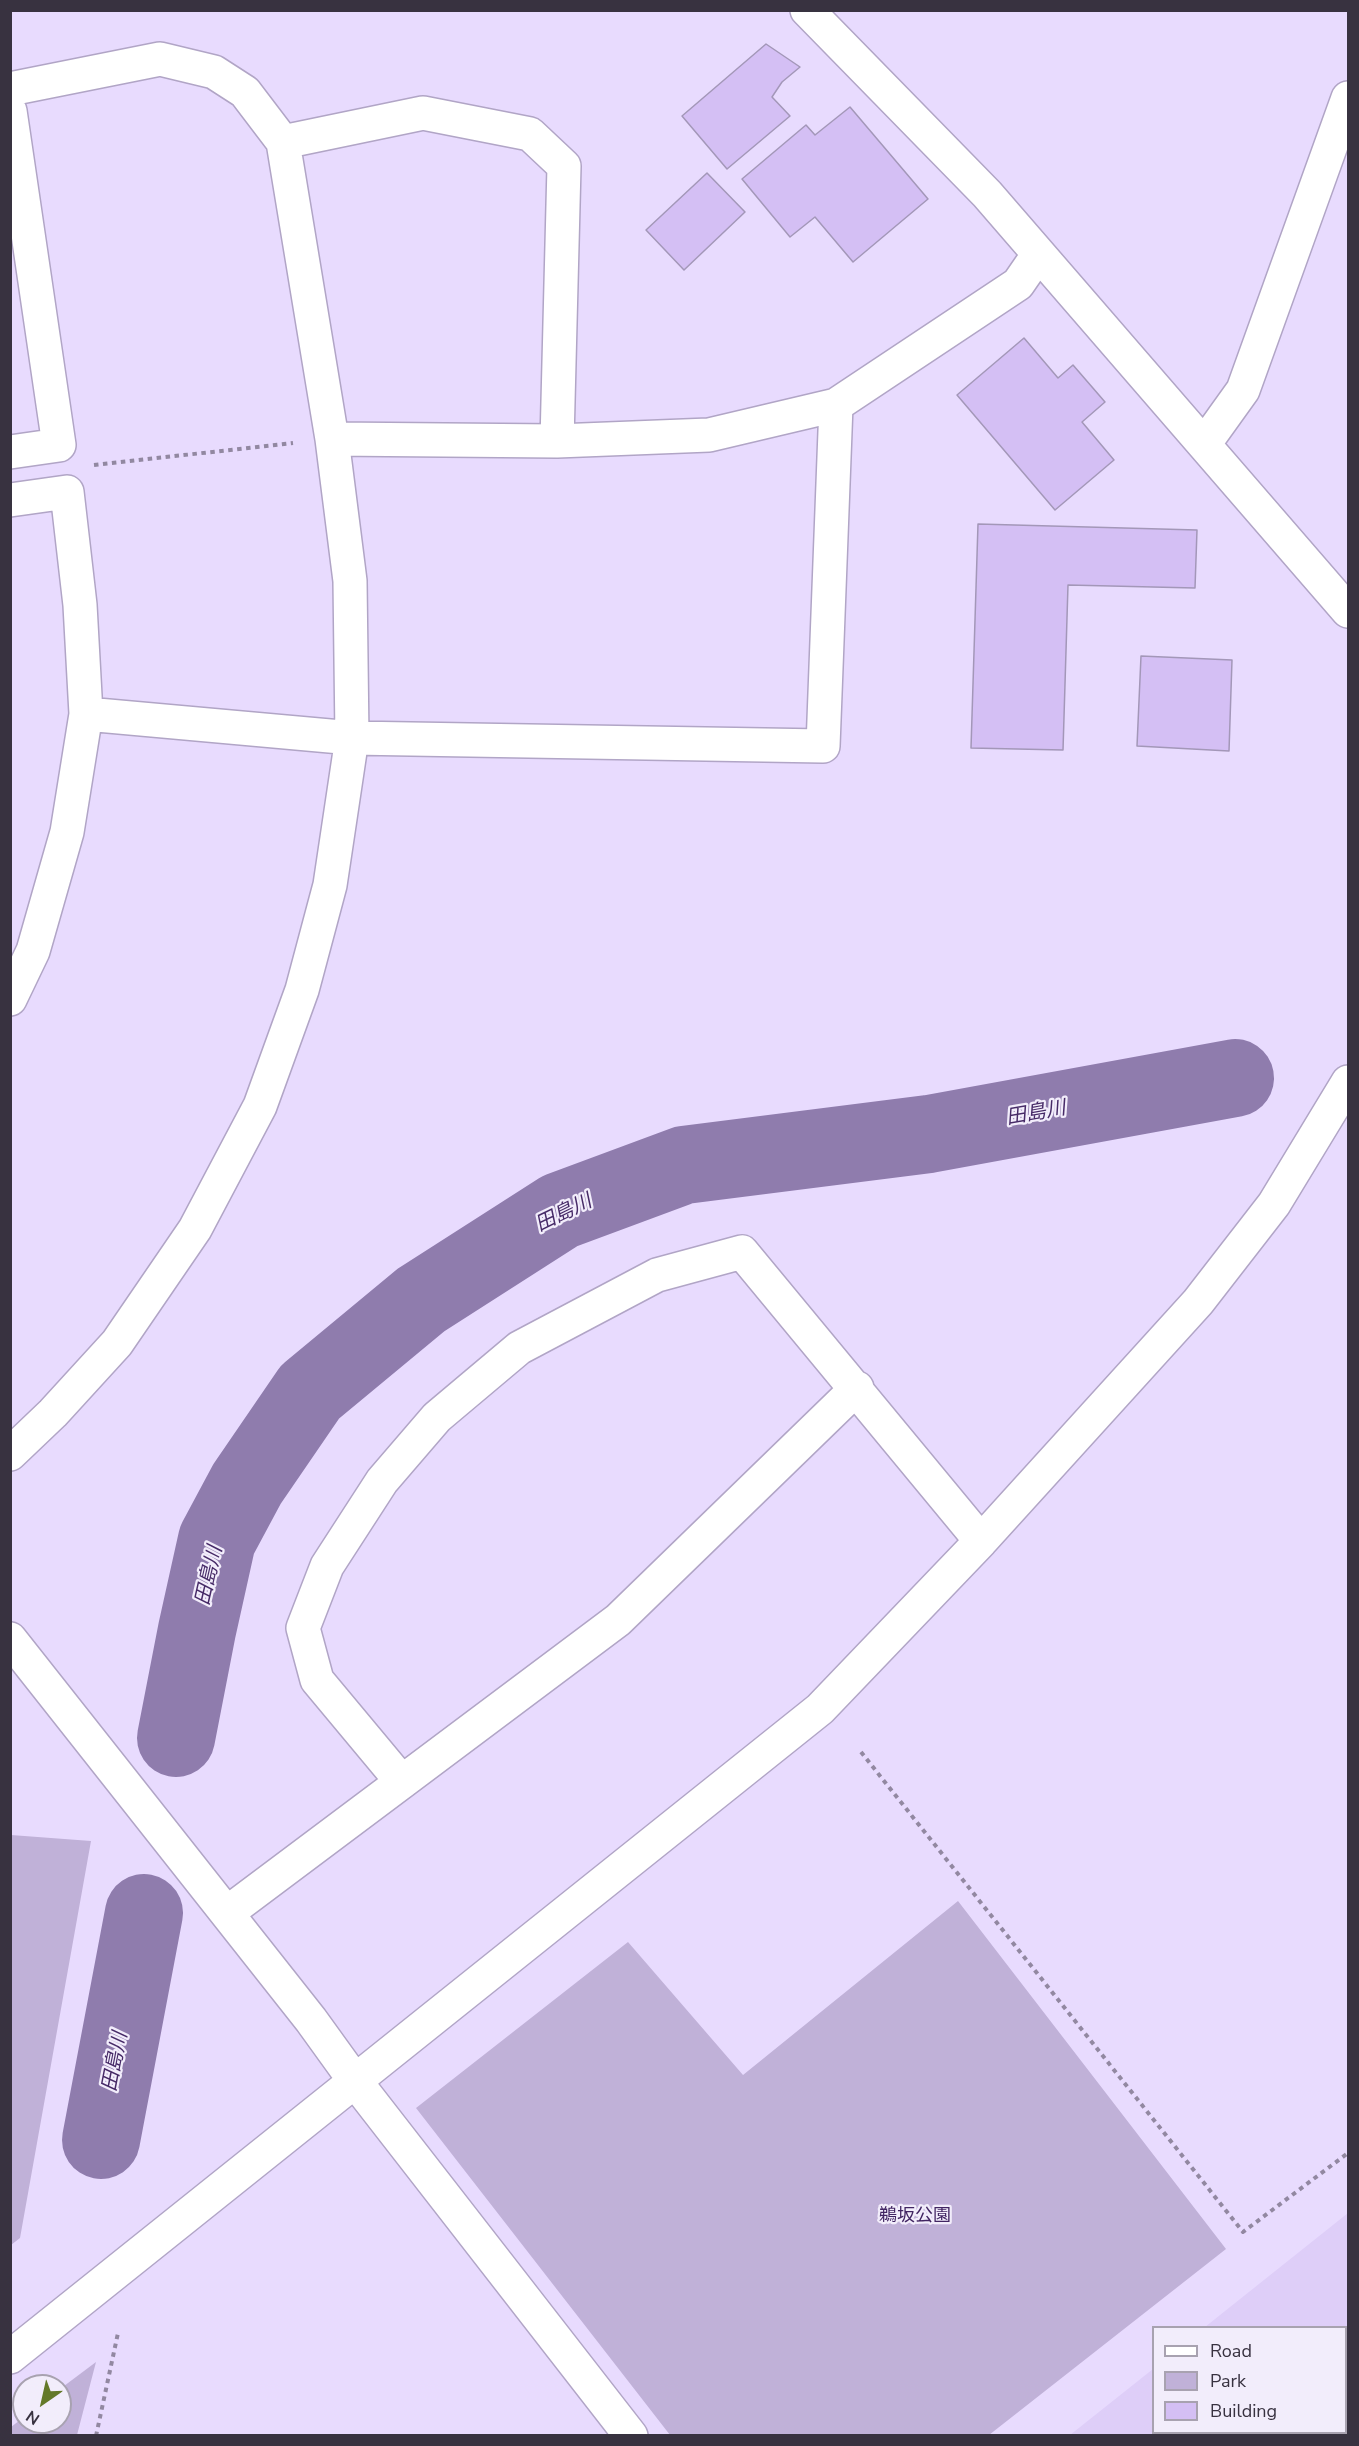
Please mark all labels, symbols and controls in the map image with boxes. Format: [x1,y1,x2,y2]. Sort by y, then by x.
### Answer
water label: 田島川 [1004,1097,1068,1131]
water label: 田島川 [532,1190,596,1238]
water label: 田島川 [192,1544,228,1608]
water label: 田島川 [98,2030,134,2094]
park label: 鵜坂公園 [879,2206,951,2228]
legend [1152,2326,1347,2434]
text: Road [1210,2339,1252,2363]
text: Park [1210,2369,1246,2393]
north arrow [12,2374,72,2434]
text: Building [1210,2399,1277,2423]
text: N [22,2405,44,2430]

